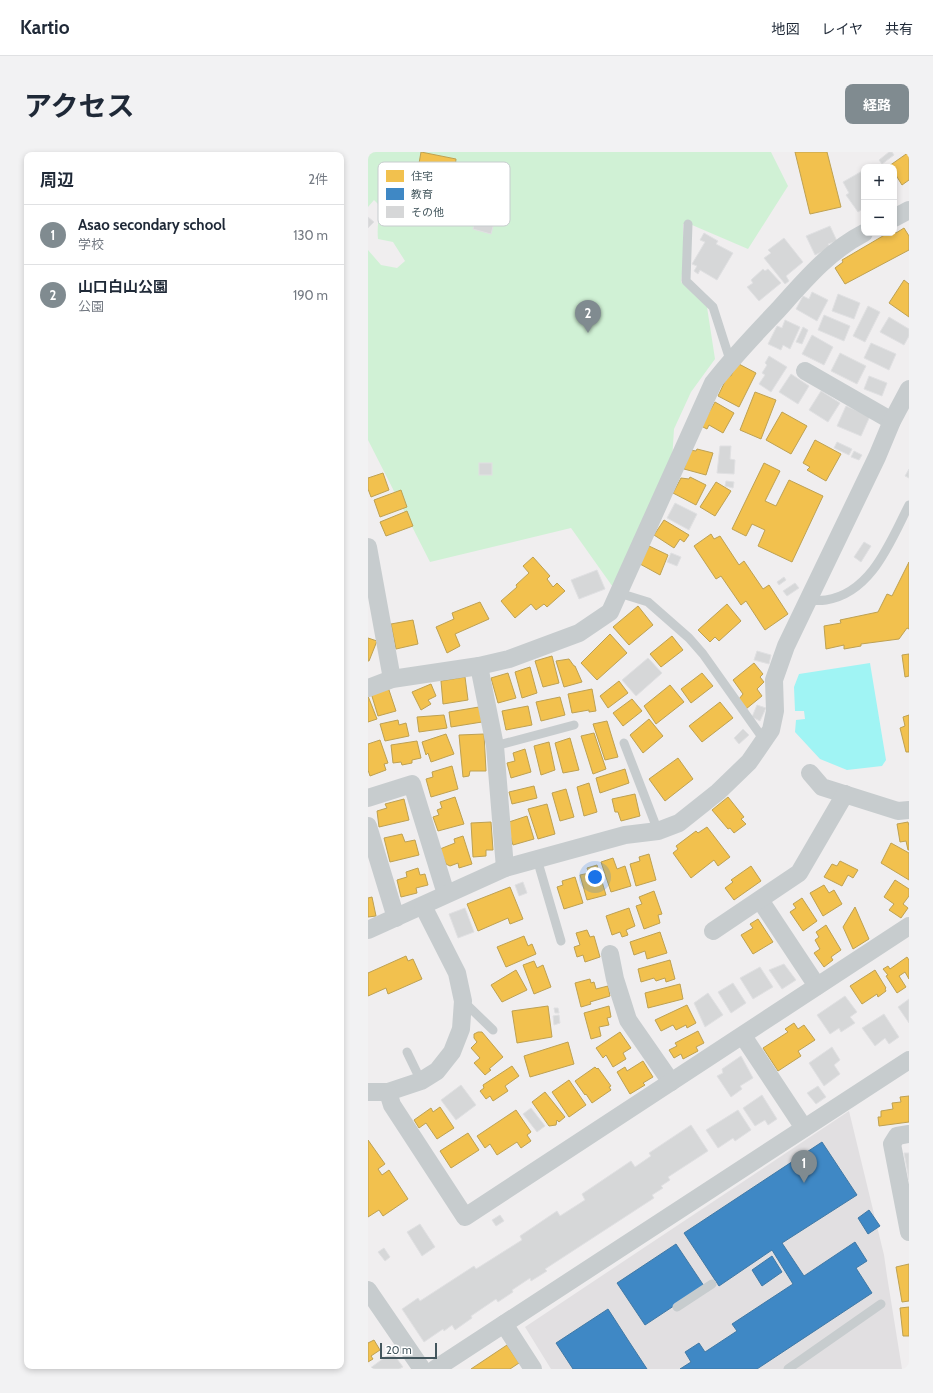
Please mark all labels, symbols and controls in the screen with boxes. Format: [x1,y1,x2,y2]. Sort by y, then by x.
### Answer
text: Kartio [20,16,69,39]
text: 地図 [771,20,799,38]
text: レイヤ [821,20,863,38]
text: 共有 [885,20,913,38]
button: 経路 [845,84,909,124]
text: アクセス [24,89,135,123]
legend [378,162,510,226]
map controls [861,164,897,236]
button: + [861,164,897,200]
text: 住宅 [411,169,433,183]
text: 周辺 [40,170,74,190]
text: 2件 [308,171,328,187]
text: 教育 [411,187,433,201]
button: − [861,200,897,236]
text: その他 [411,205,444,219]
text: Asao secondary school [78,216,226,234]
text: 1 [51,227,55,243]
text: 130 m [293,227,328,243]
text: 学校 [78,236,104,252]
text: 山口白山公園 [78,278,168,296]
text: 2 [50,287,56,303]
text: 190 m [293,287,328,303]
text: 公園 [78,298,104,314]
pin: 2 [575,300,601,333]
your location [585,867,605,887]
pin: 1 [791,1150,817,1183]
scale bar [380,1341,437,1360]
text: 20 m [386,1343,412,1357]

